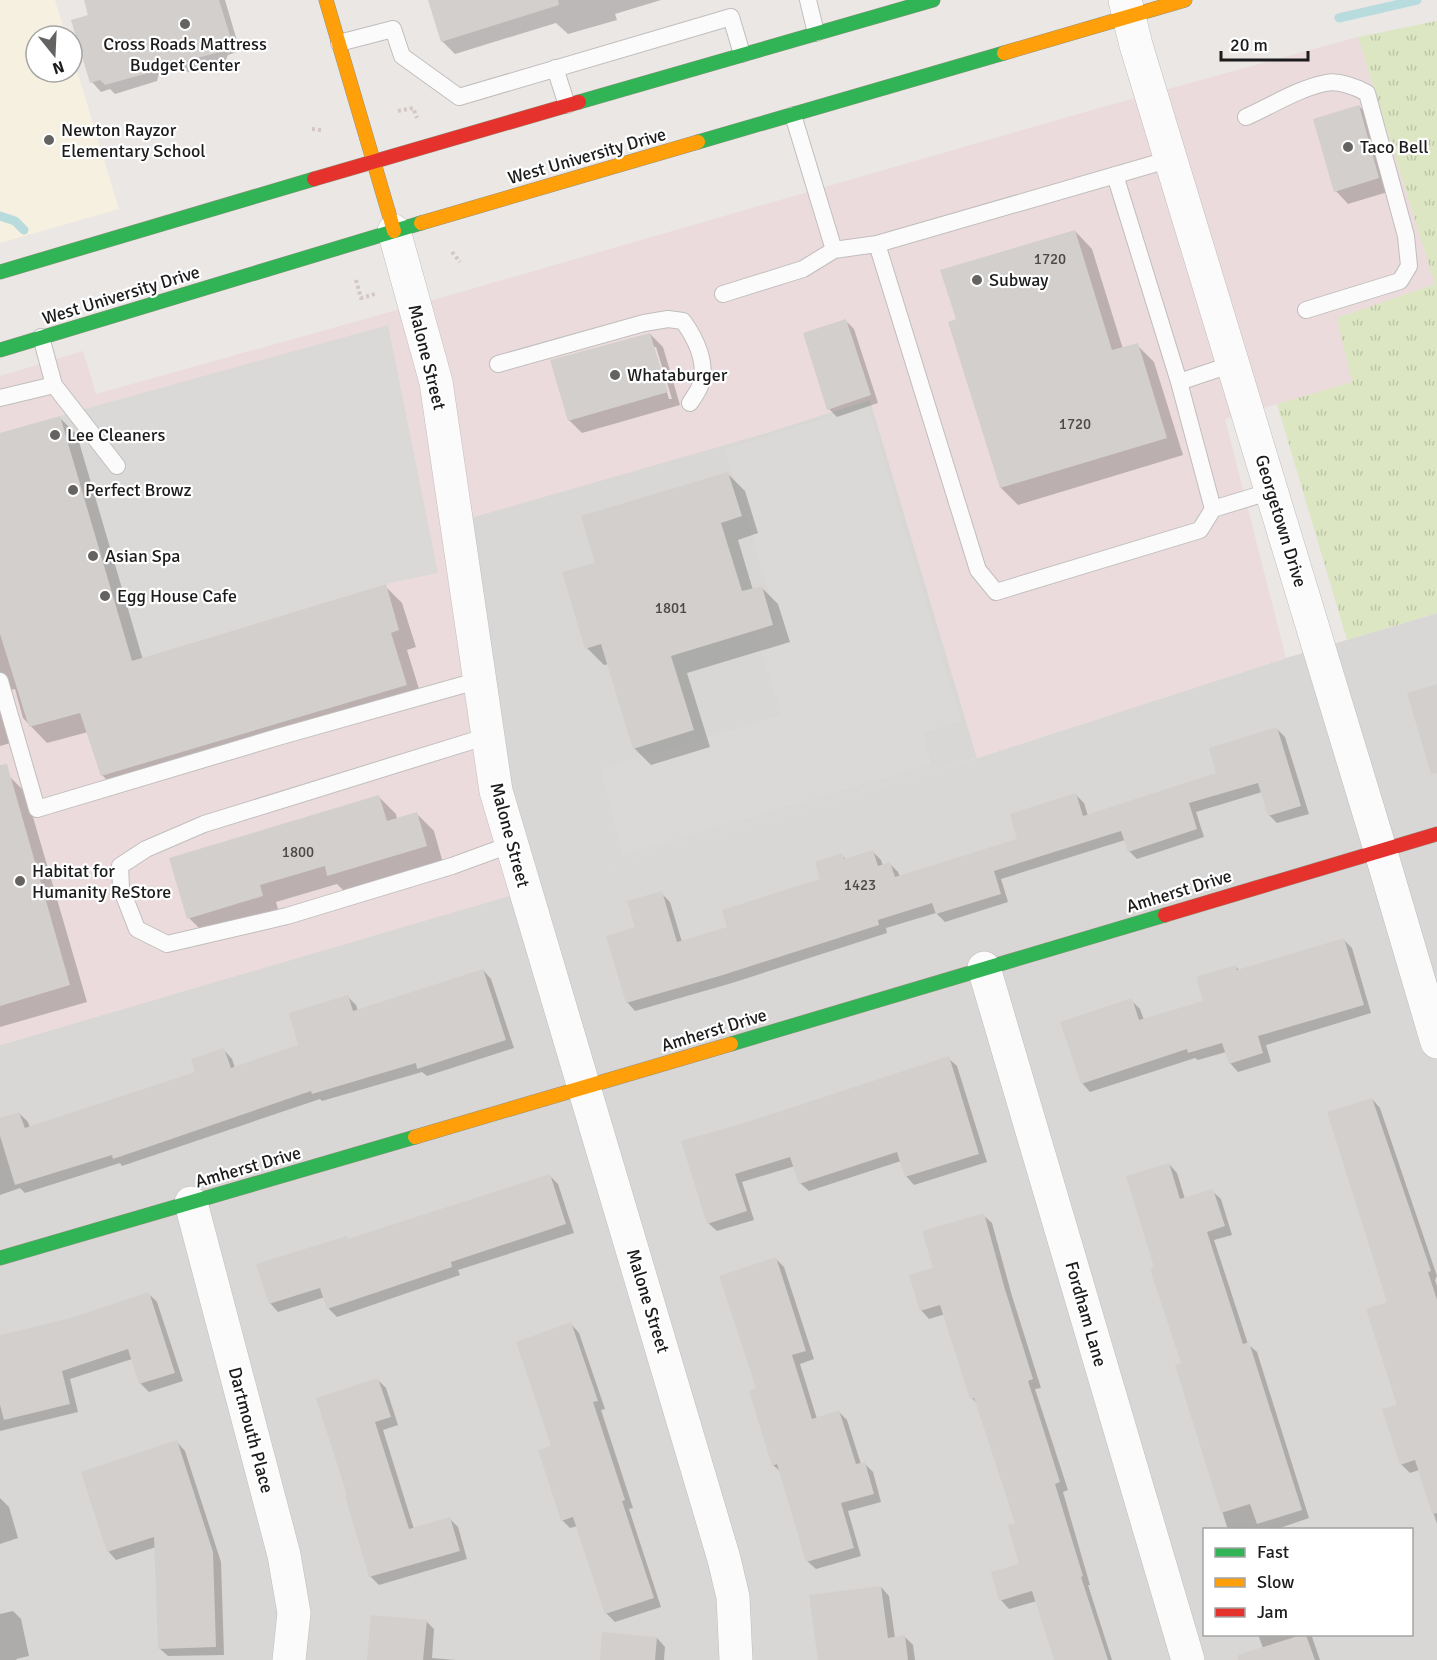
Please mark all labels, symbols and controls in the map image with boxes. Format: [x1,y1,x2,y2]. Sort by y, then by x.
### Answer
marker: Cross Roads Mattress Budget Center [178,17,192,31]
north arrow [24,24,84,84]
scale bar [1221,24,1308,62]
place label: Cross Roads Mattress Budget Center [103,33,267,76]
text: 20 m [1230,34,1268,56]
text: N [50,56,67,79]
place label: Newton Rayzor Elementary School [61,119,206,162]
street label: West University Drive [505,123,669,189]
marker: Newton Rayzor Elementary School [42,133,56,147]
place label: Taco Bell [1360,136,1429,158]
marker: Taco Bell [1341,140,1355,154]
house number: 1720 [1034,250,1066,268]
street label: West University Drive [40,261,202,329]
place label: Subway [989,269,1049,291]
marker: Subway [970,273,984,287]
street label: Malone Street [403,302,451,412]
place label: Whataburger [627,364,728,386]
marker: Whataburger [608,368,622,382]
house number: 1720 [1059,415,1091,433]
place label: Lee Cleaners [67,424,165,446]
marker: Lee Cleaners [48,428,62,442]
street label: Georgetown Drive [1250,452,1312,590]
place label: Perfect Browz [85,479,192,501]
marker: Perfect Browz [66,483,80,497]
place label: Asian Spa [105,545,180,567]
marker: Asian Spa [86,549,100,563]
place label: Egg House Cafe [117,585,237,607]
marker: Egg House Cafe [98,589,112,603]
house number: 1801 [655,599,687,617]
street label: Malone Street [485,780,535,890]
house number: 1800 [282,843,314,861]
place label: Habitat for Humanity ReStore [32,860,171,903]
street label: Amherst Drive [1124,865,1234,917]
marker: Habitat for Humanity ReStore [13,874,27,888]
house number: 1423 [844,876,876,894]
street label: Amherst Drive [659,1004,769,1056]
street label: Amherst Drive [192,1141,304,1193]
street label: Malone Street [622,1246,674,1356]
street label: Fordham Lane [1060,1259,1112,1369]
street label: Dartmouth Place [224,1365,278,1495]
legend [1203,1528,1413,1636]
text: Fast [1257,1541,1289,1563]
text: Slow [1257,1571,1294,1593]
text: Jam [1257,1601,1288,1623]

